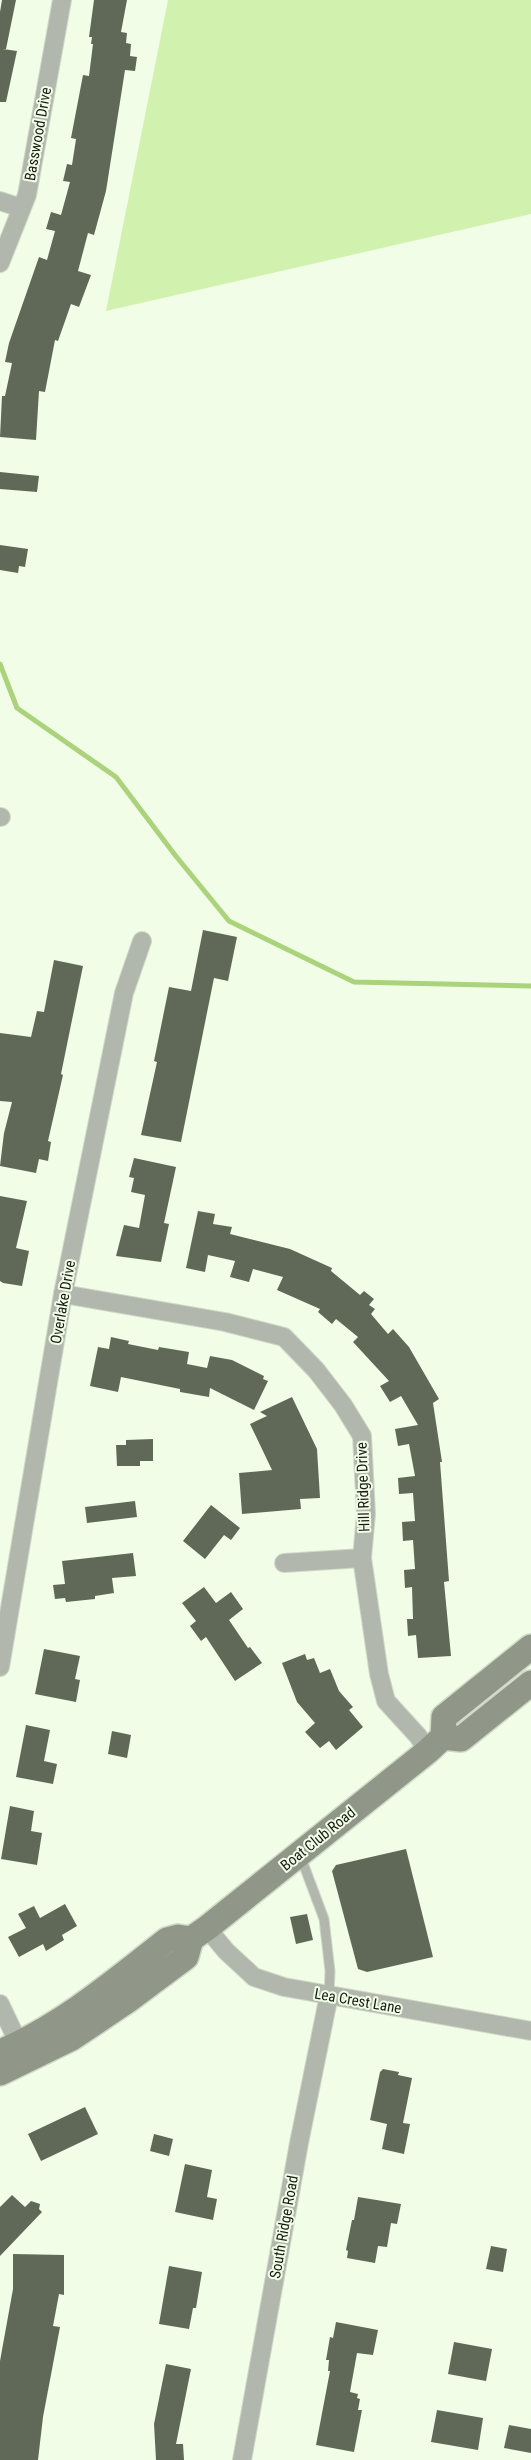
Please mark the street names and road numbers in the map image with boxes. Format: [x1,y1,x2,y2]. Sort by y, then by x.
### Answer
street label: Basswood Drive [21,86,55,182]
street label: Overlake Drive [47,1259,79,1345]
street label: Hill Ridge Drive [352,1442,374,1532]
street label: Boat Club Road [277,1803,359,1875]
street label: Lea Crest Lane [313,1984,403,2018]
street label: South Ridge Road [266,2174,302,2280]

